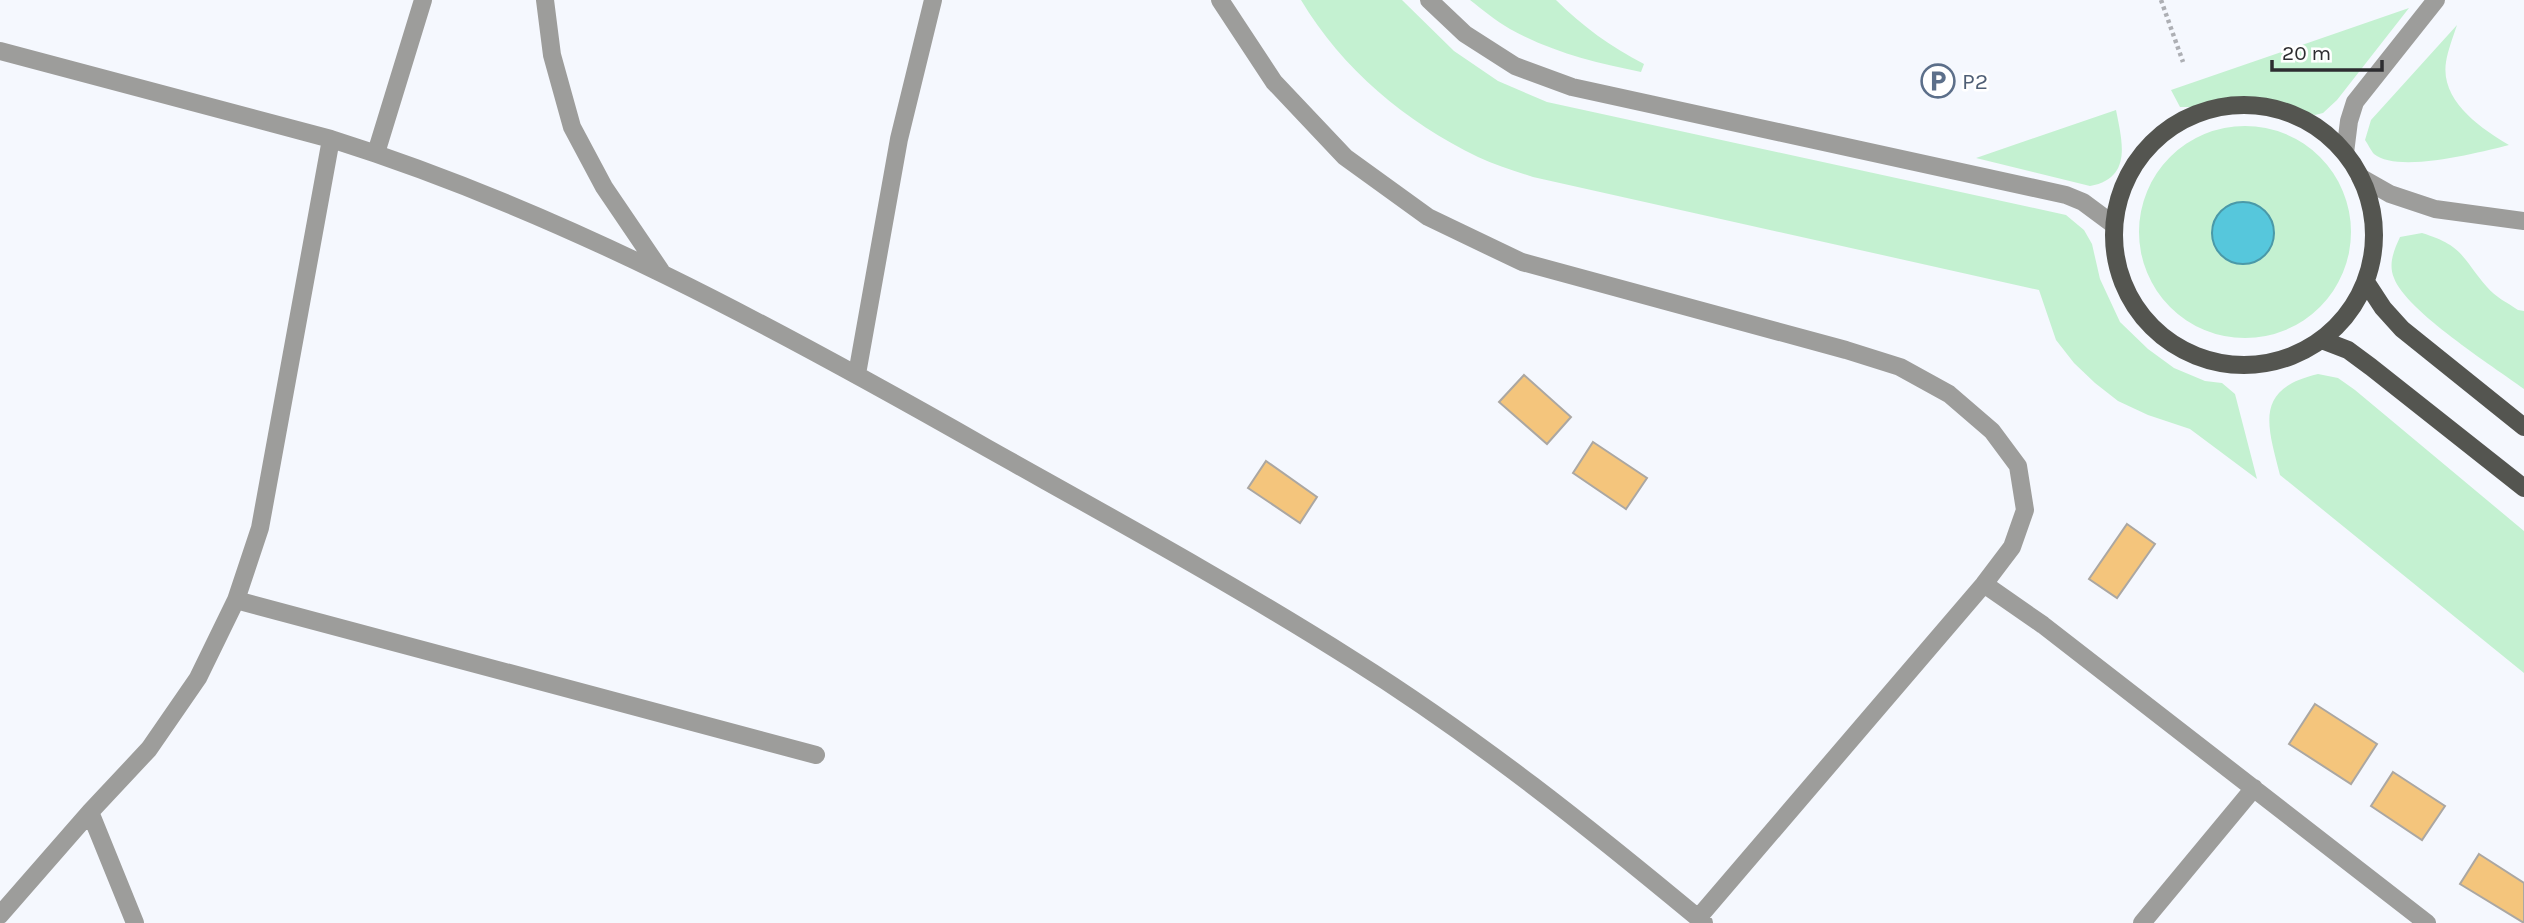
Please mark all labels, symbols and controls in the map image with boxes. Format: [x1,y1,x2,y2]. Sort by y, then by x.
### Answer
scale bar [2272,28,2382,72]
text: 20 m [2282,41,2331,65]
parking icon: P2 [1919,62,1957,100]
place label: P2 [1962,68,1988,95]

